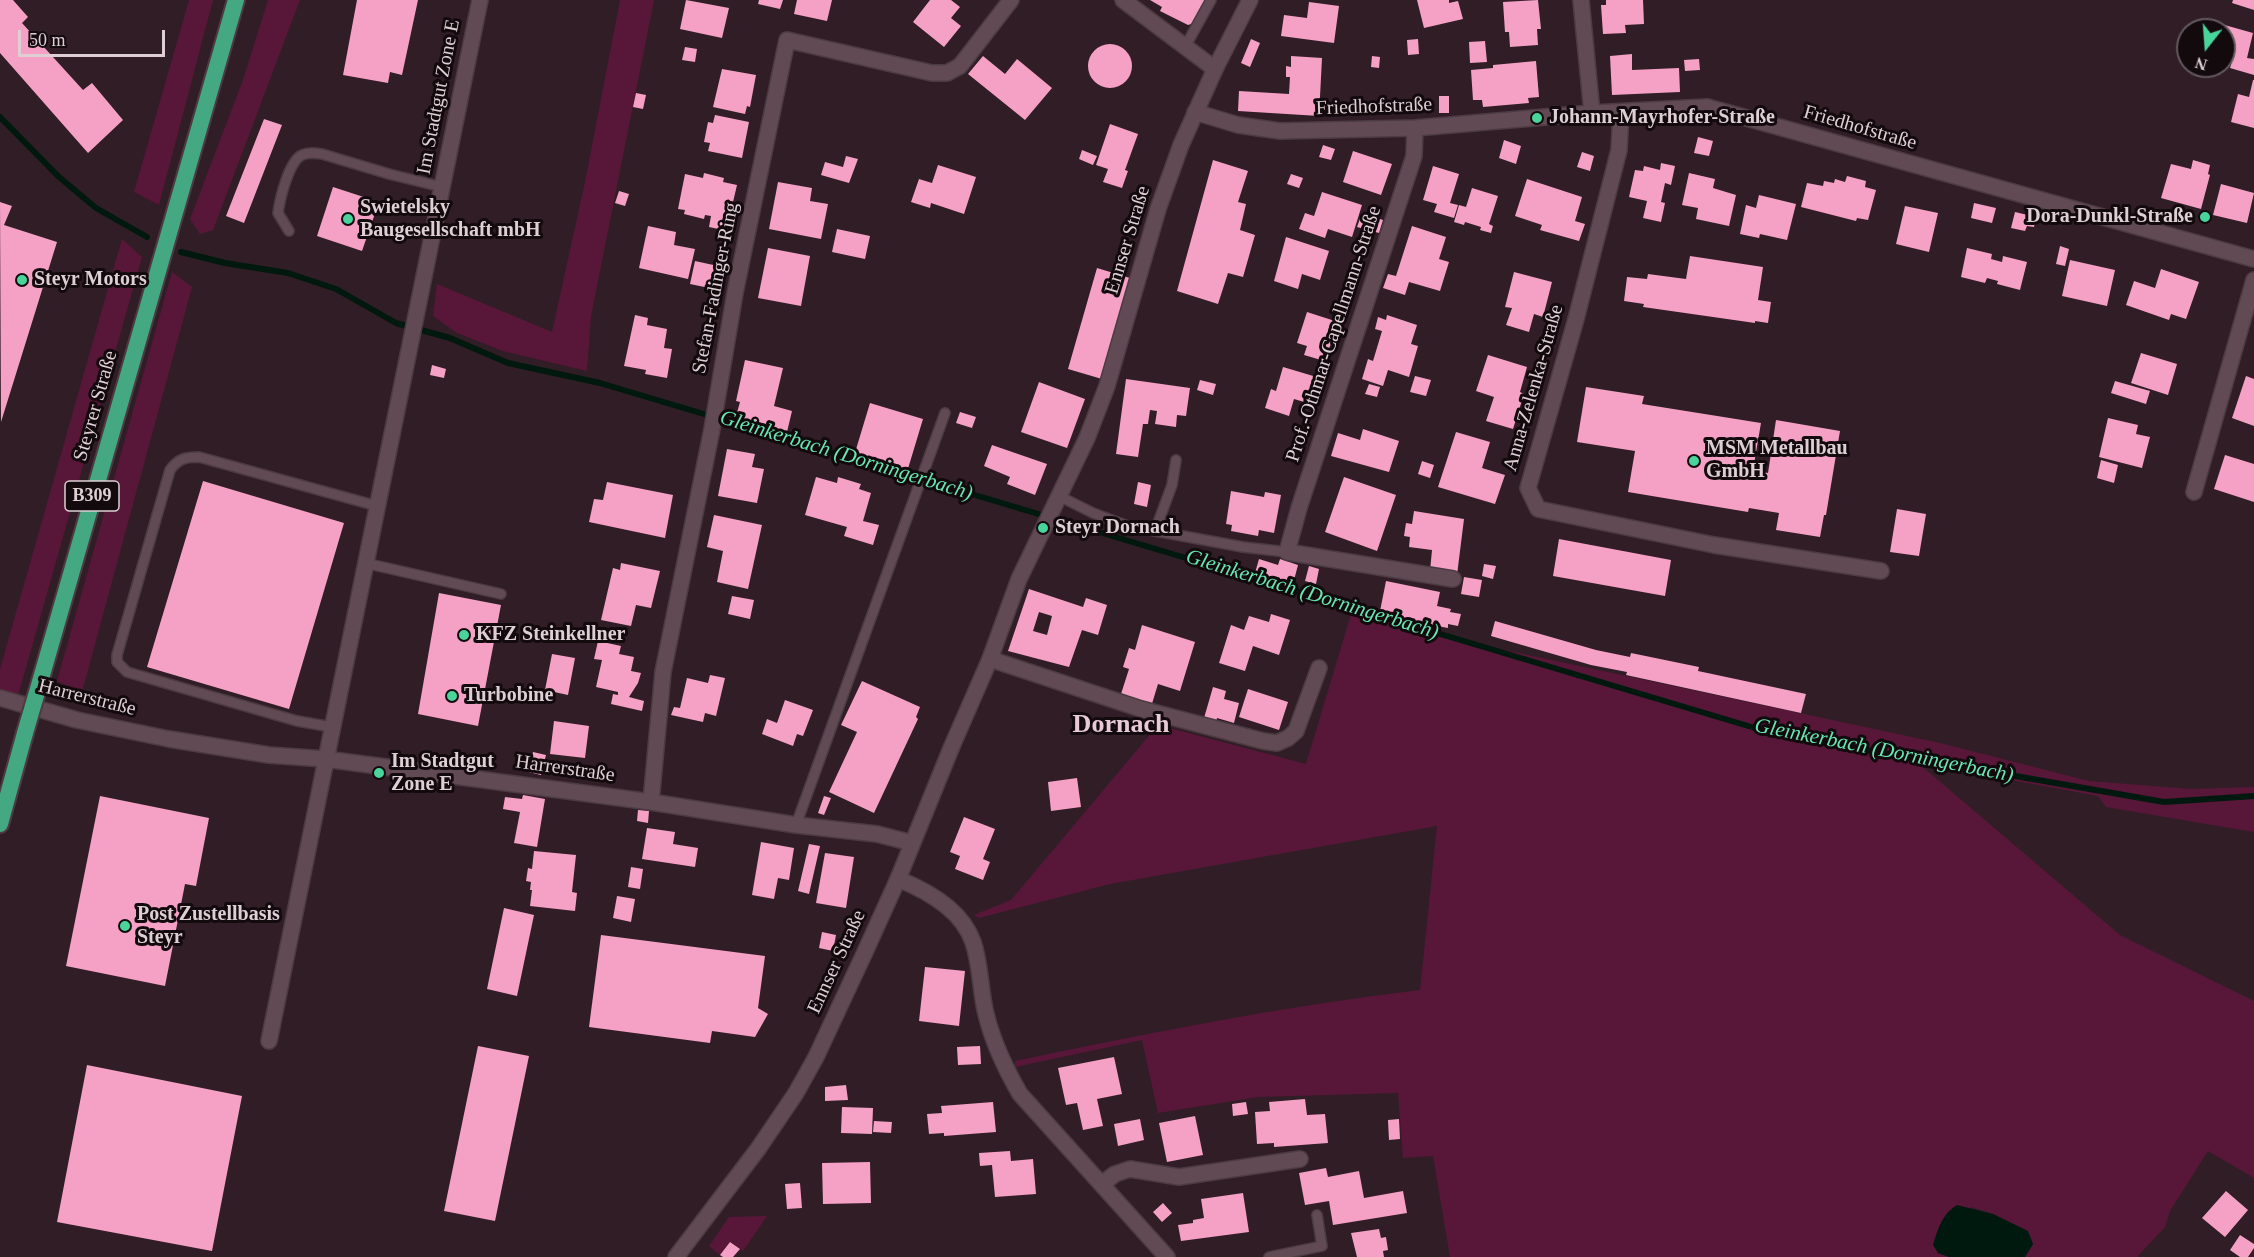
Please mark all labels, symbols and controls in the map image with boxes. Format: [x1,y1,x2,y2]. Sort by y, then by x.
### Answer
scale bar [21,18,168,56]
street label: Im Stadtgut Zone E [412,18,466,176]
north arrow [2176,18,2236,78]
text: 50 m [29,30,66,50]
text: N [2193,54,2209,74]
street label: Friedhofstraße [1315,93,1433,121]
street label: Friedhofstraße [1801,100,1919,156]
place label: Johann-Mayrhofer-Straße [1549,106,1775,130]
marker: Johann-Mayrhofer-Straße [1530,111,1544,125]
street label: Ennser Straße [1100,183,1156,297]
place label: Swietelsky Baugesellschaft mbH [360,196,541,243]
street label: Stefan-Fadinger-Ring [688,200,744,376]
street label: Prof.-Othmar-Capellmann-Straße [1281,203,1387,465]
place label: Dora-Dunkl-Straße [2026,205,2193,229]
marker: Dora-Dunkl-Straße [2198,210,2212,224]
marker: Swietelsky Baugesellschaft mbH [341,212,355,226]
place label: Steyr Motors [34,268,147,292]
marker: Steyr Motors [15,273,29,287]
street label: Anna-Zelenka-Straße [1499,302,1569,474]
street label: Steyrer Straße [69,348,123,464]
water label: Gleinkerbach (Dorningerbach) [717,406,975,506]
place label: MSM Metallbau GmbH [1706,437,1848,484]
marker: MSM Metallbau GmbH [1687,454,1701,468]
road number: B309 [65,481,119,511]
place label: Steyr Dornach [1055,516,1180,540]
marker: Steyr Dornach [1036,521,1050,535]
water label: Gleinkerbach (Dorningerbach) [1183,545,1441,645]
place label: KFZ Steinkellner [476,623,625,647]
marker: KFZ Steinkellner [457,628,471,642]
street label: Harrerstraße [36,674,138,722]
place label: Turbobine [464,684,553,708]
marker: Turbobine [445,689,459,703]
district label: Dornach [1073,709,1169,741]
water label: Gleinkerbach (Dorningerbach) [1753,714,2015,788]
place label: Im Stadtgut Zone E [391,750,494,797]
street label: Harrerstraße [514,750,616,788]
marker: Im Stadtgut Zone E [372,766,386,780]
place label: Post Zustellbasis Steyr [137,903,280,950]
street label: Ennser Straße [803,906,871,1018]
marker: Post Zustellbasis Steyr [118,919,132,933]

